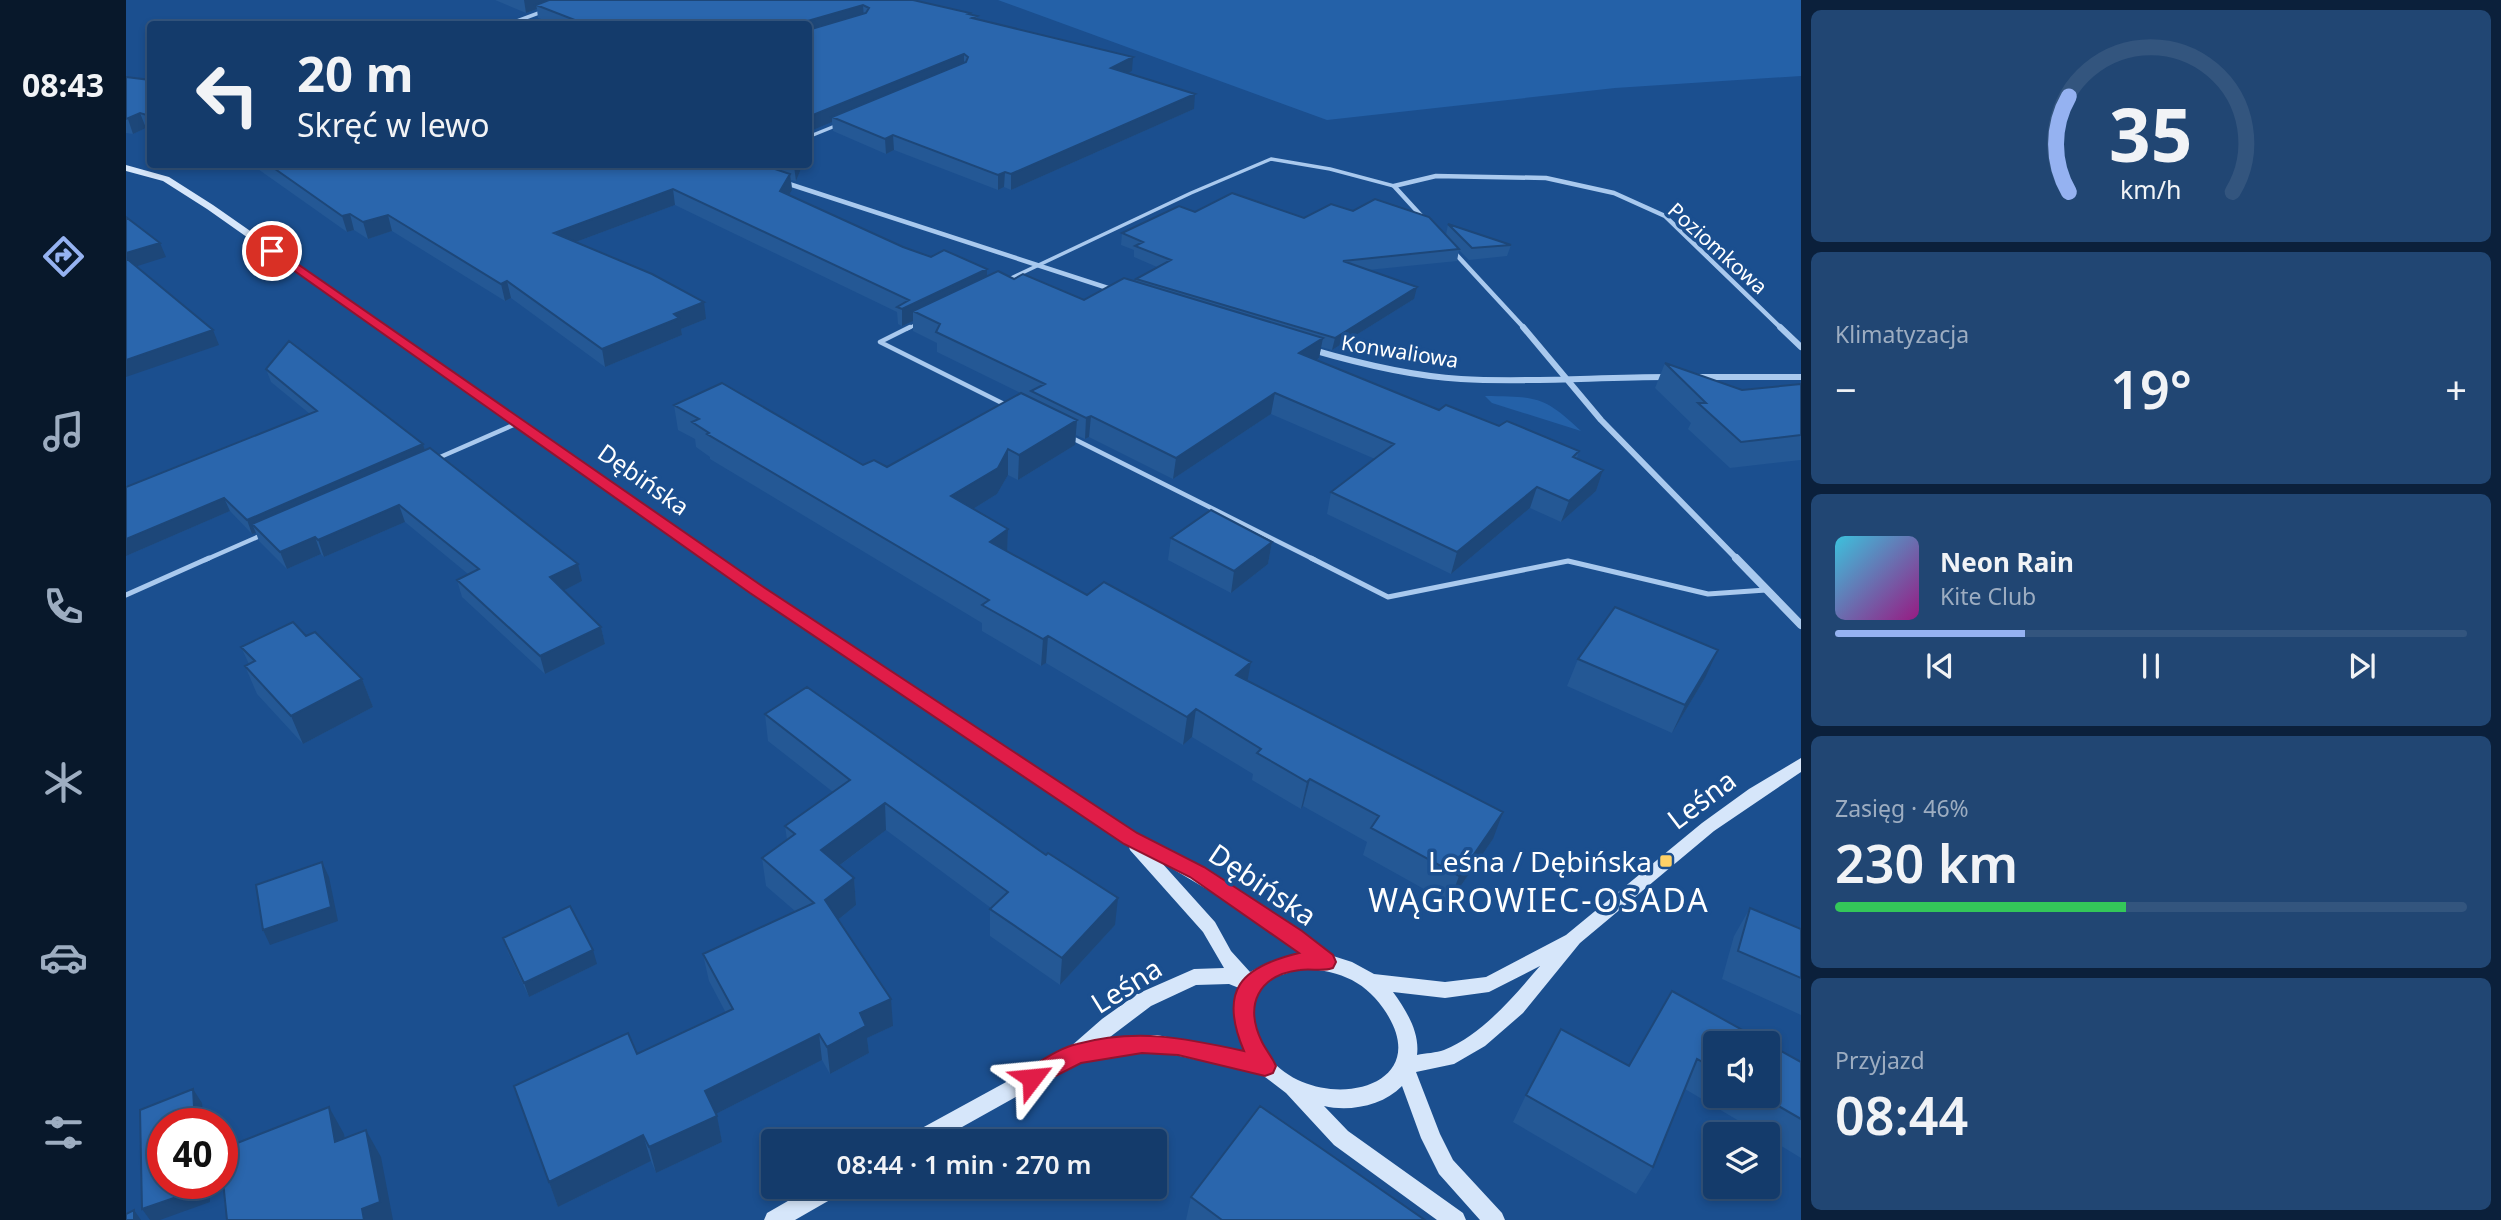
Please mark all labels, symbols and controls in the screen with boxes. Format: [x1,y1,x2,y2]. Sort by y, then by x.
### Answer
text: 20 m [297,40,414,106]
icon: left [182,49,273,140]
text: 08:43 [22,63,104,106]
text: 35 [2109,84,2193,183]
text: Skręć w lewo [297,103,490,146]
text: km/h [2120,172,2182,206]
street label: Poziomkowa [1662,196,1774,300]
pin [242,221,302,281]
icon: directions [39,232,88,281]
icon: arrive [253,232,291,270]
text: Klimatyzacja [1835,318,1969,350]
street label: Konwaliowa [1339,328,1461,374]
text: 19° [2110,353,2192,424]
text: − [1835,363,1857,415]
text: + [2445,363,2467,415]
icon: music [39,407,88,456]
street label: Dębińska [592,435,696,523]
text: Neon Rain [1940,544,2074,580]
text: Kite Club [1940,580,2036,612]
icon: phone [39,582,88,631]
icon: previous [1921,647,1959,685]
icon: pause [2132,647,2170,685]
icon: next [2343,647,2381,685]
icon: climate [39,758,88,807]
street label: Leśna [1659,761,1743,837]
text: Zasięg · 46% [1835,792,1969,824]
text: 230 km [1835,827,2018,898]
street label: Dębińska [1202,834,1324,934]
place label: Leśna / Dębińska [1428,842,1652,880]
marker: Leśna / Dębińska [1658,853,1674,869]
district label: WĄGROWIEC-OSADA [1368,878,1710,921]
icon: car [39,933,88,982]
street label: Leśna [1083,949,1169,1021]
map controls [1703,1031,1780,1199]
button: sound [1703,1031,1780,1108]
position arrow [995,1041,1069,1115]
text: Przyjazd [1835,1044,1925,1076]
text: 08:44 [1835,1079,1968,1150]
icon: filters [39,1108,88,1157]
speed limit sign: 40 [147,1108,238,1199]
button: layers [1703,1122,1780,1199]
text: 08:44 · 1 min · 270 m [837,1146,1091,1182]

